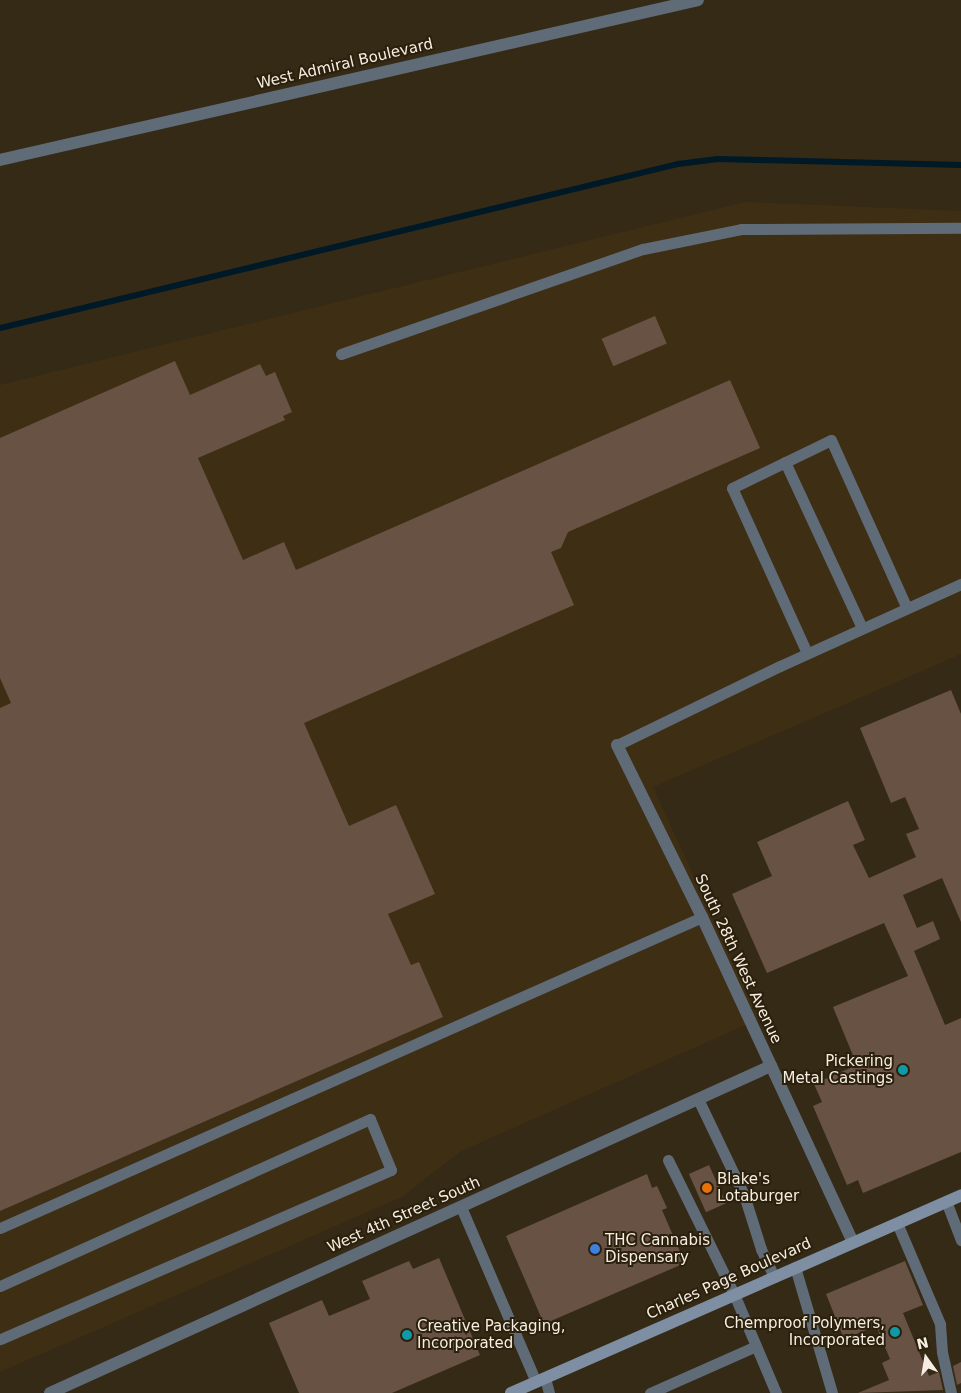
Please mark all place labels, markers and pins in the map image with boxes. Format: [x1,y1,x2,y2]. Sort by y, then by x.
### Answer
place label: Pickering Metal Castings [782,1052,893,1087]
marker: Pickering Metal Castings [897,1064,909,1076]
place label: Blake's Lotaburger [717,1170,799,1205]
marker: Blake's Lotaburger [701,1182,713,1194]
place label: THC Cannabis Dispensary [605,1231,710,1266]
marker: THC Cannabis Dispensary [589,1243,601,1255]
place label: Chemproof Polymers, Incorporated [724,1314,885,1349]
place label: Creative Packaging, Incorporated [417,1317,566,1352]
marker: Chemproof Polymers, Incorporated [889,1326,901,1338]
marker: Creative Packaging, Incorporated [401,1329,413,1341]

